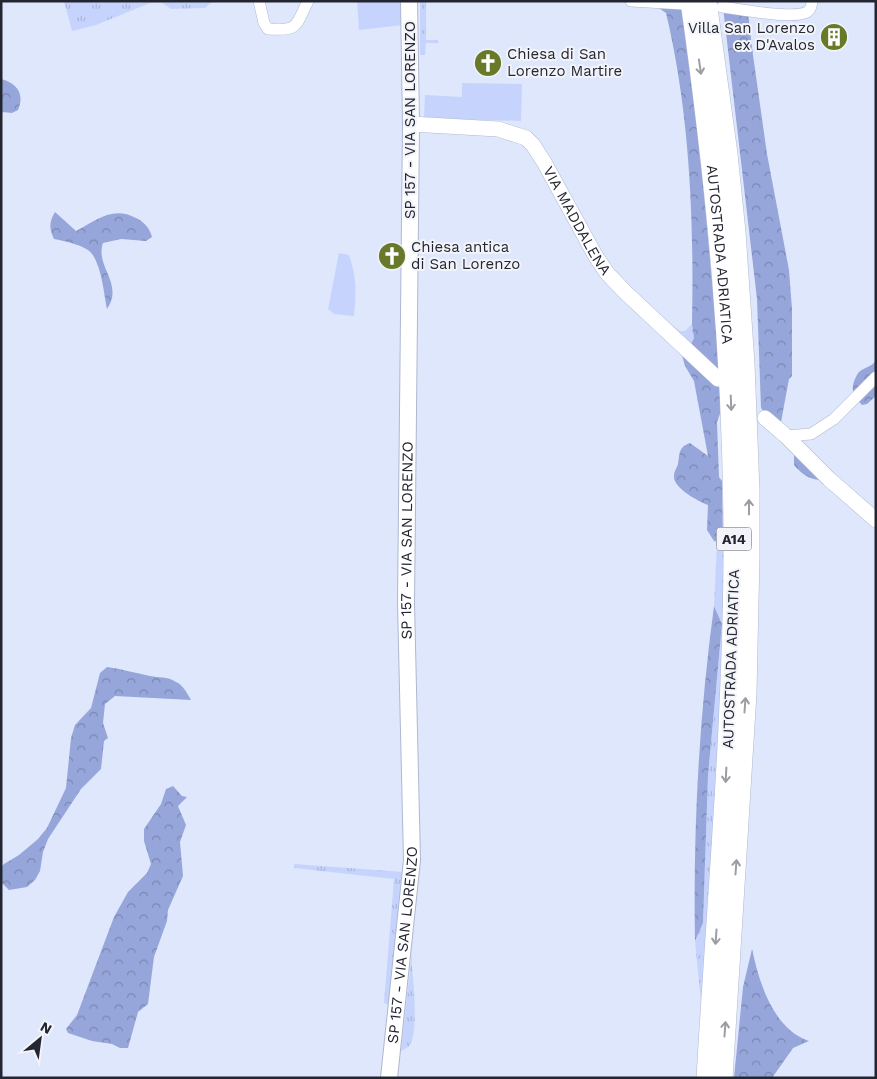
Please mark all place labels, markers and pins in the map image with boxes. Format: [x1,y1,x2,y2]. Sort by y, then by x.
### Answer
place label: Villa San Lorenzo ex D'Avalos [688,19,815,54]
building icon: Villa San Lorenzo ex D'Avalos [819,22,849,52]
place label: Chiesa di San Lorenzo Martire [507,45,622,80]
church icon: Chiesa di San Lorenzo Martire [473,48,503,78]
place label: Chiesa antica di San Lorenzo [411,238,520,273]
church icon: Chiesa antica di San Lorenzo [377,241,407,271]

